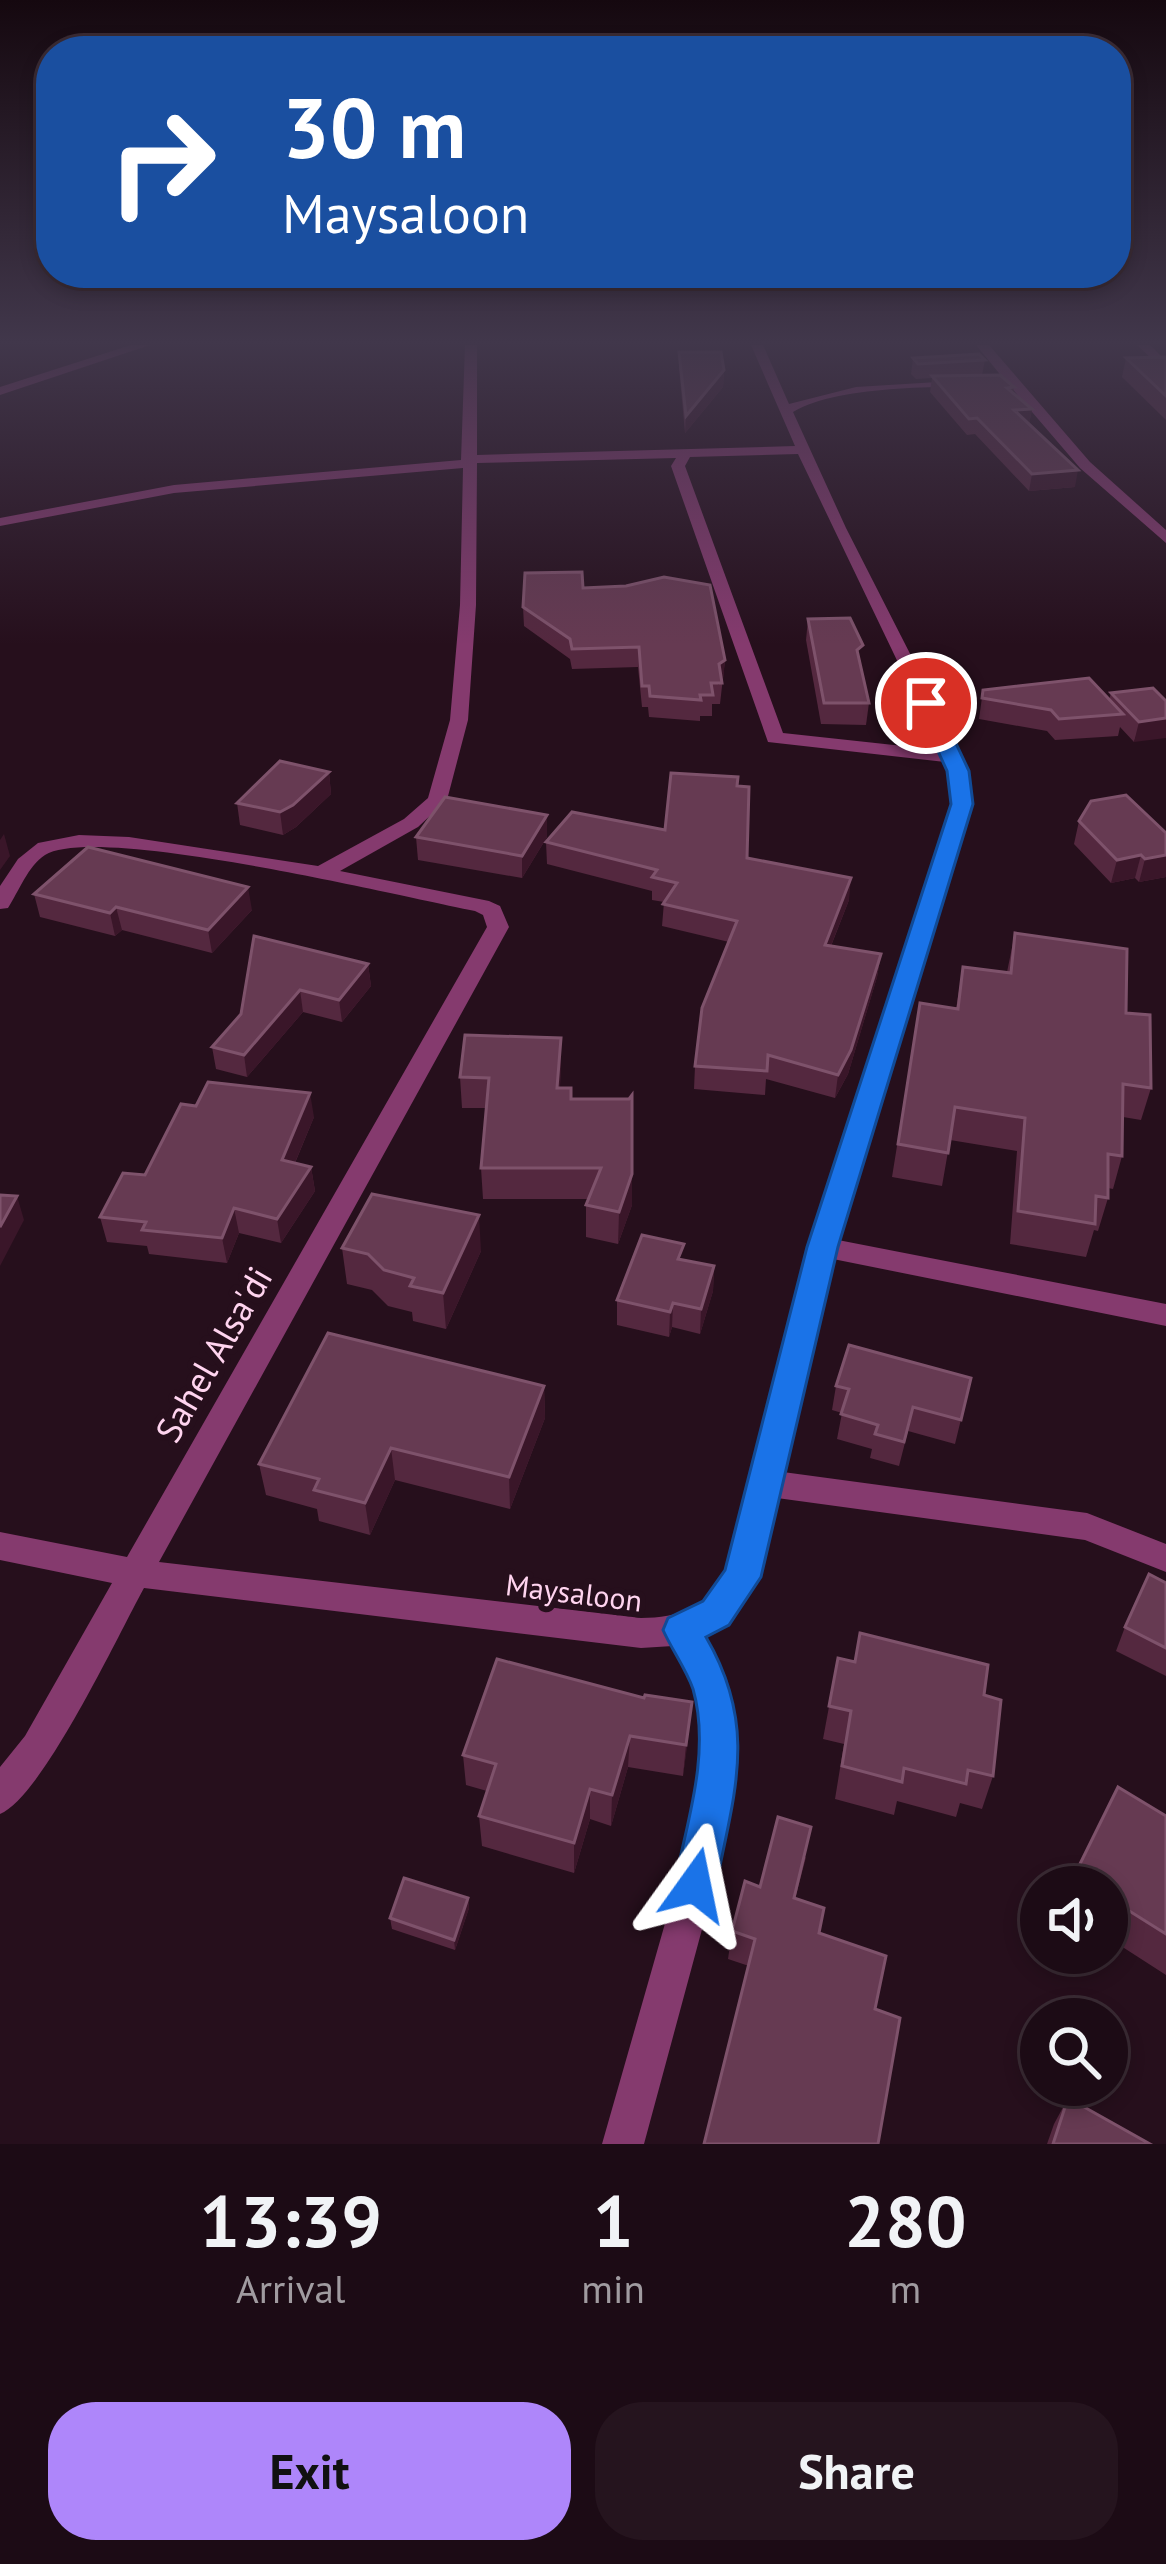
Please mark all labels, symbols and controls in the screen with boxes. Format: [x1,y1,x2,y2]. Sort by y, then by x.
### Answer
text: 30 m [282,72,466,181]
icon: right [84,84,240,240]
text: Maysaloon [282,178,529,248]
pin [875,652,977,754]
icon: arrive [893,670,959,736]
street label: Sahel Alsa'di [144,1258,282,1450]
street label: Maysaloon [503,1564,645,1620]
position arrow [632,1822,758,1948]
map controls [1020,1866,1128,2106]
button: sound [1020,1866,1128,1974]
button: search [1020,1998,1128,2106]
text: 13:39 [199,2174,382,2267]
text: 1 [593,2174,634,2267]
text: 280 [844,2174,967,2267]
text: Arrival [236,2263,345,2314]
text: min [581,2263,645,2314]
text: m [890,2263,921,2314]
button: Exit [48,2402,571,2540]
button: Share [595,2402,1118,2540]

